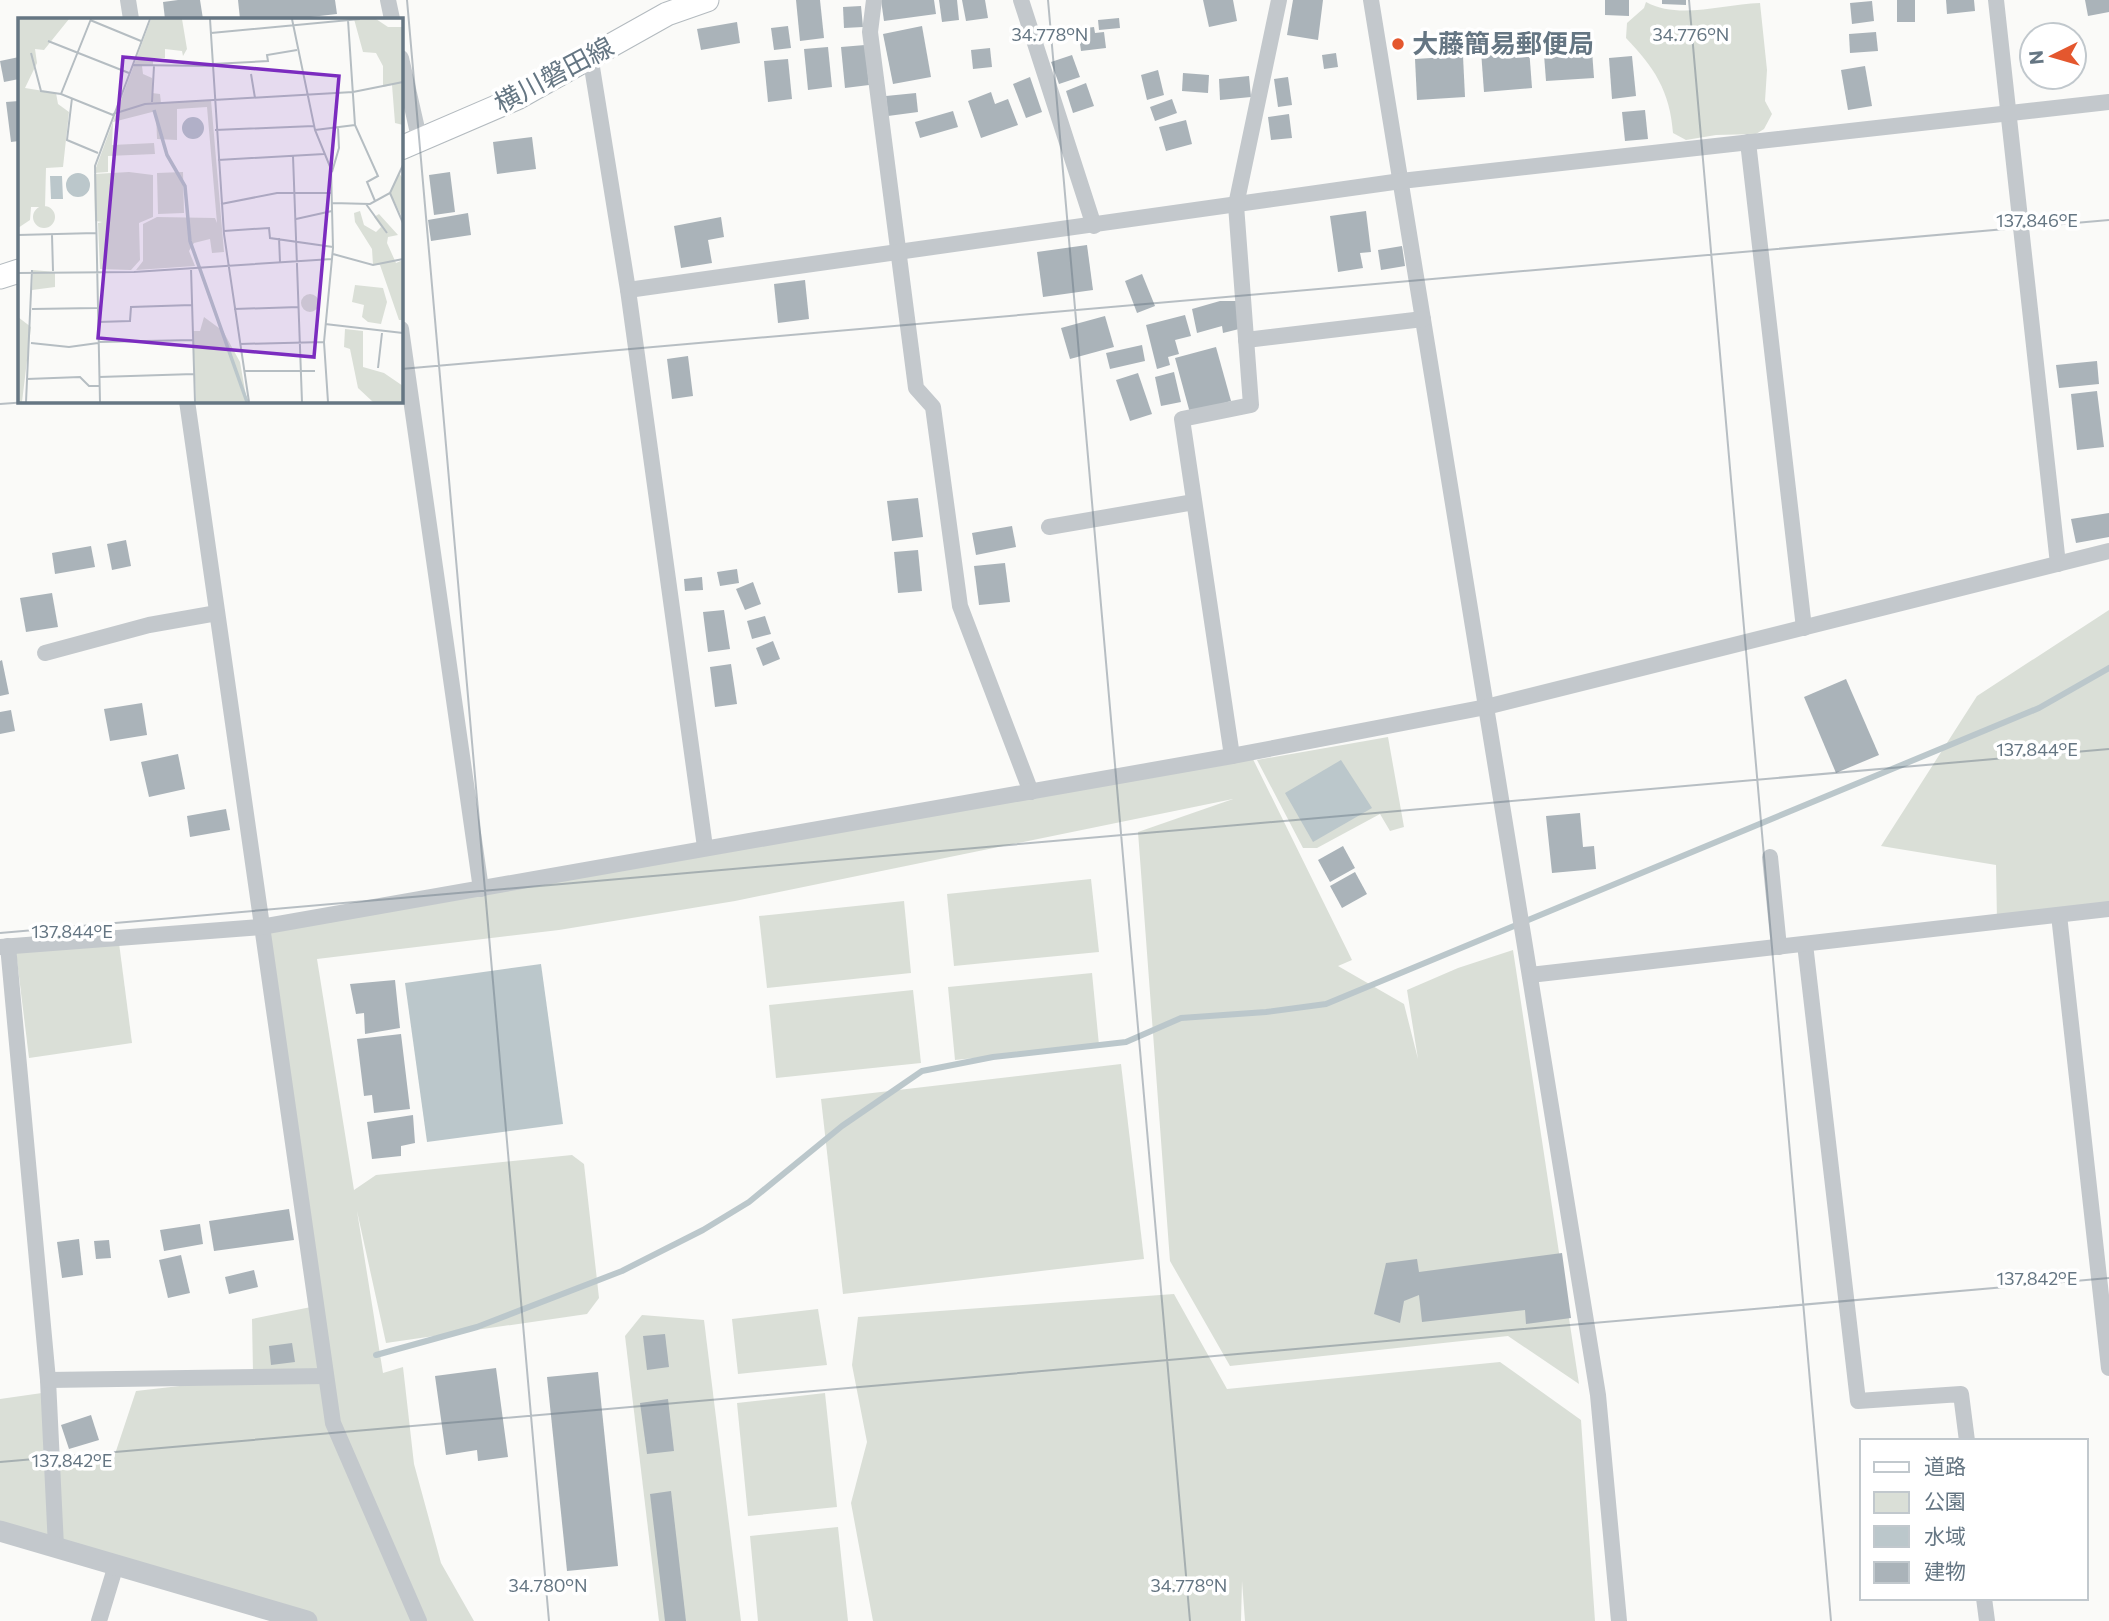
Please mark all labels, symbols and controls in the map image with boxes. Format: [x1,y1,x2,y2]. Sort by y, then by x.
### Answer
inset map [18,18,402,402]
north arrow [2018,21,2088,91]
text: 34.778°N [1012,23,1088,45]
text: 34.776°N [1653,23,1729,45]
place label: 大藤簡易郵便局 [1412,27,1594,58]
street label: 横川磐田線 [489,29,618,118]
marker: 大藤簡易郵便局 [1390,36,1406,52]
text: N [2023,49,2048,66]
text: 137.846°E [1996,209,2078,231]
text: 137.844°E [1996,738,2078,760]
text: 137.844°E [31,920,113,942]
text: 137.842°E [1997,1267,2077,1289]
legend [1860,1439,2088,1600]
text: 137.842°E [32,1449,112,1471]
text: 道路 [1924,1453,1966,1478]
text: 公園 [1924,1488,1966,1513]
text: 水域 [1924,1523,1966,1548]
text: 建物 [1924,1558,1966,1583]
text: 34.780°N [508,1574,588,1596]
text: 34.778°N [1151,1574,1227,1596]

